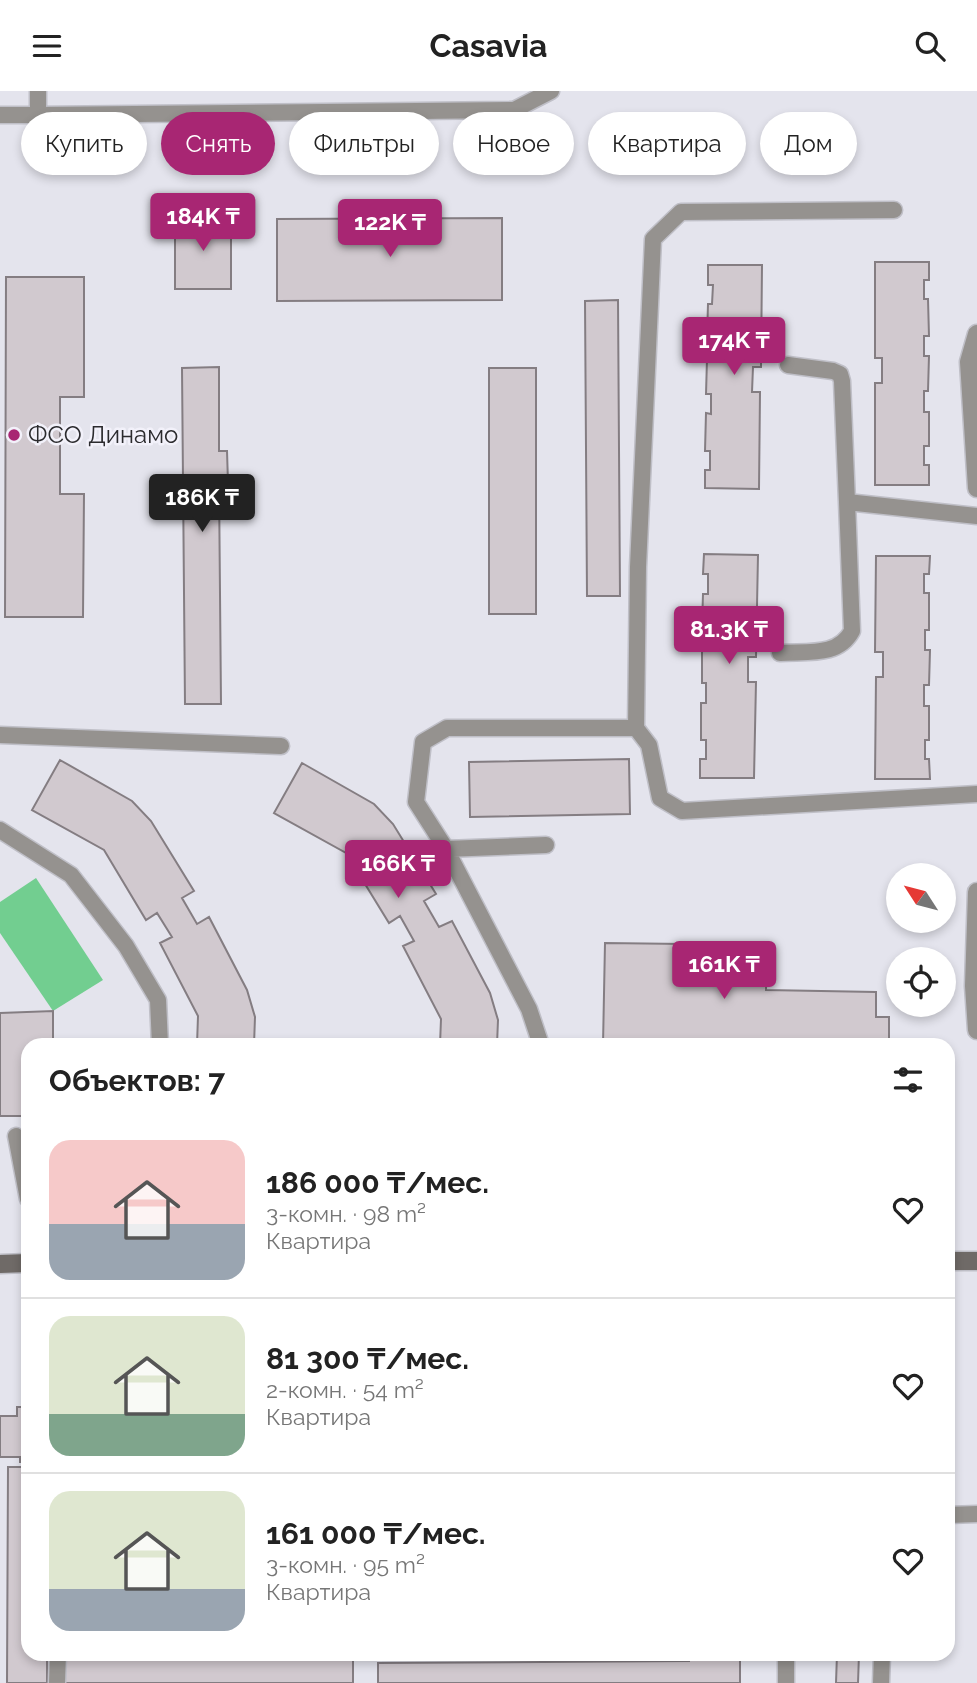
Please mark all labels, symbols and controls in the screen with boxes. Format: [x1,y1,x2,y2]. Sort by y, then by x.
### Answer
icon: menu [28,27,66,65]
text: Casavia [429,27,548,64]
icon: search [911,27,949,65]
chip: Купить [21,112,147,175]
chip: Снять [161,112,275,175]
chip: Фильтры [289,112,439,175]
chip: Новое [453,112,574,175]
chip: Квартира [588,112,746,175]
chip: Дом [760,112,857,175]
pin: 184K ₸ [146,193,260,253]
pin: 122K ₸ [333,199,447,259]
text: 184K ₸ [166,202,240,229]
text: 122K ₸ [354,208,426,235]
pin: 174K ₸ [677,317,791,377]
text: 174K ₸ [698,326,770,353]
place label: ФСО Динамо [28,420,178,449]
marker: ФСО Динамо [6,427,22,443]
pin: 186K ₸ [145,475,259,534]
text: 186K ₸ [165,483,239,510]
pin: 81.3K ₸ [664,607,794,666]
text: 81.3K ₸ [690,615,768,642]
pin: 166K ₸ [341,841,455,900]
text: 166K ₸ [361,849,435,876]
north arrow [886,863,956,933]
map controls [886,863,956,1017]
pin: 161K ₸ [667,941,781,1001]
button: locate [886,947,956,1017]
text: 161K ₸ [688,950,760,977]
icon: filters [889,1061,927,1099]
text: Объектов: 7 [49,1063,225,1098]
text: 186 000 ₸/мес. [266,1165,489,1200]
icon: home [105,1168,189,1252]
icon: heart [889,1191,927,1229]
text: 3-комн. · 98 m² [266,1200,426,1227]
text: Квартира [266,1227,371,1254]
text: 81 300 ₸/мес. [266,1341,469,1376]
icon: home [105,1344,189,1428]
icon: heart [889,1367,927,1405]
text: 2-комн. · 54 m² [266,1376,424,1403]
text: Квартира [266,1403,371,1430]
text: 161 000 ₸/мес. [266,1516,486,1551]
icon: home [105,1519,189,1603]
icon: heart [889,1542,927,1580]
text: 3-комн. · 95 m² [266,1551,425,1578]
text: Квартира [266,1578,371,1605]

